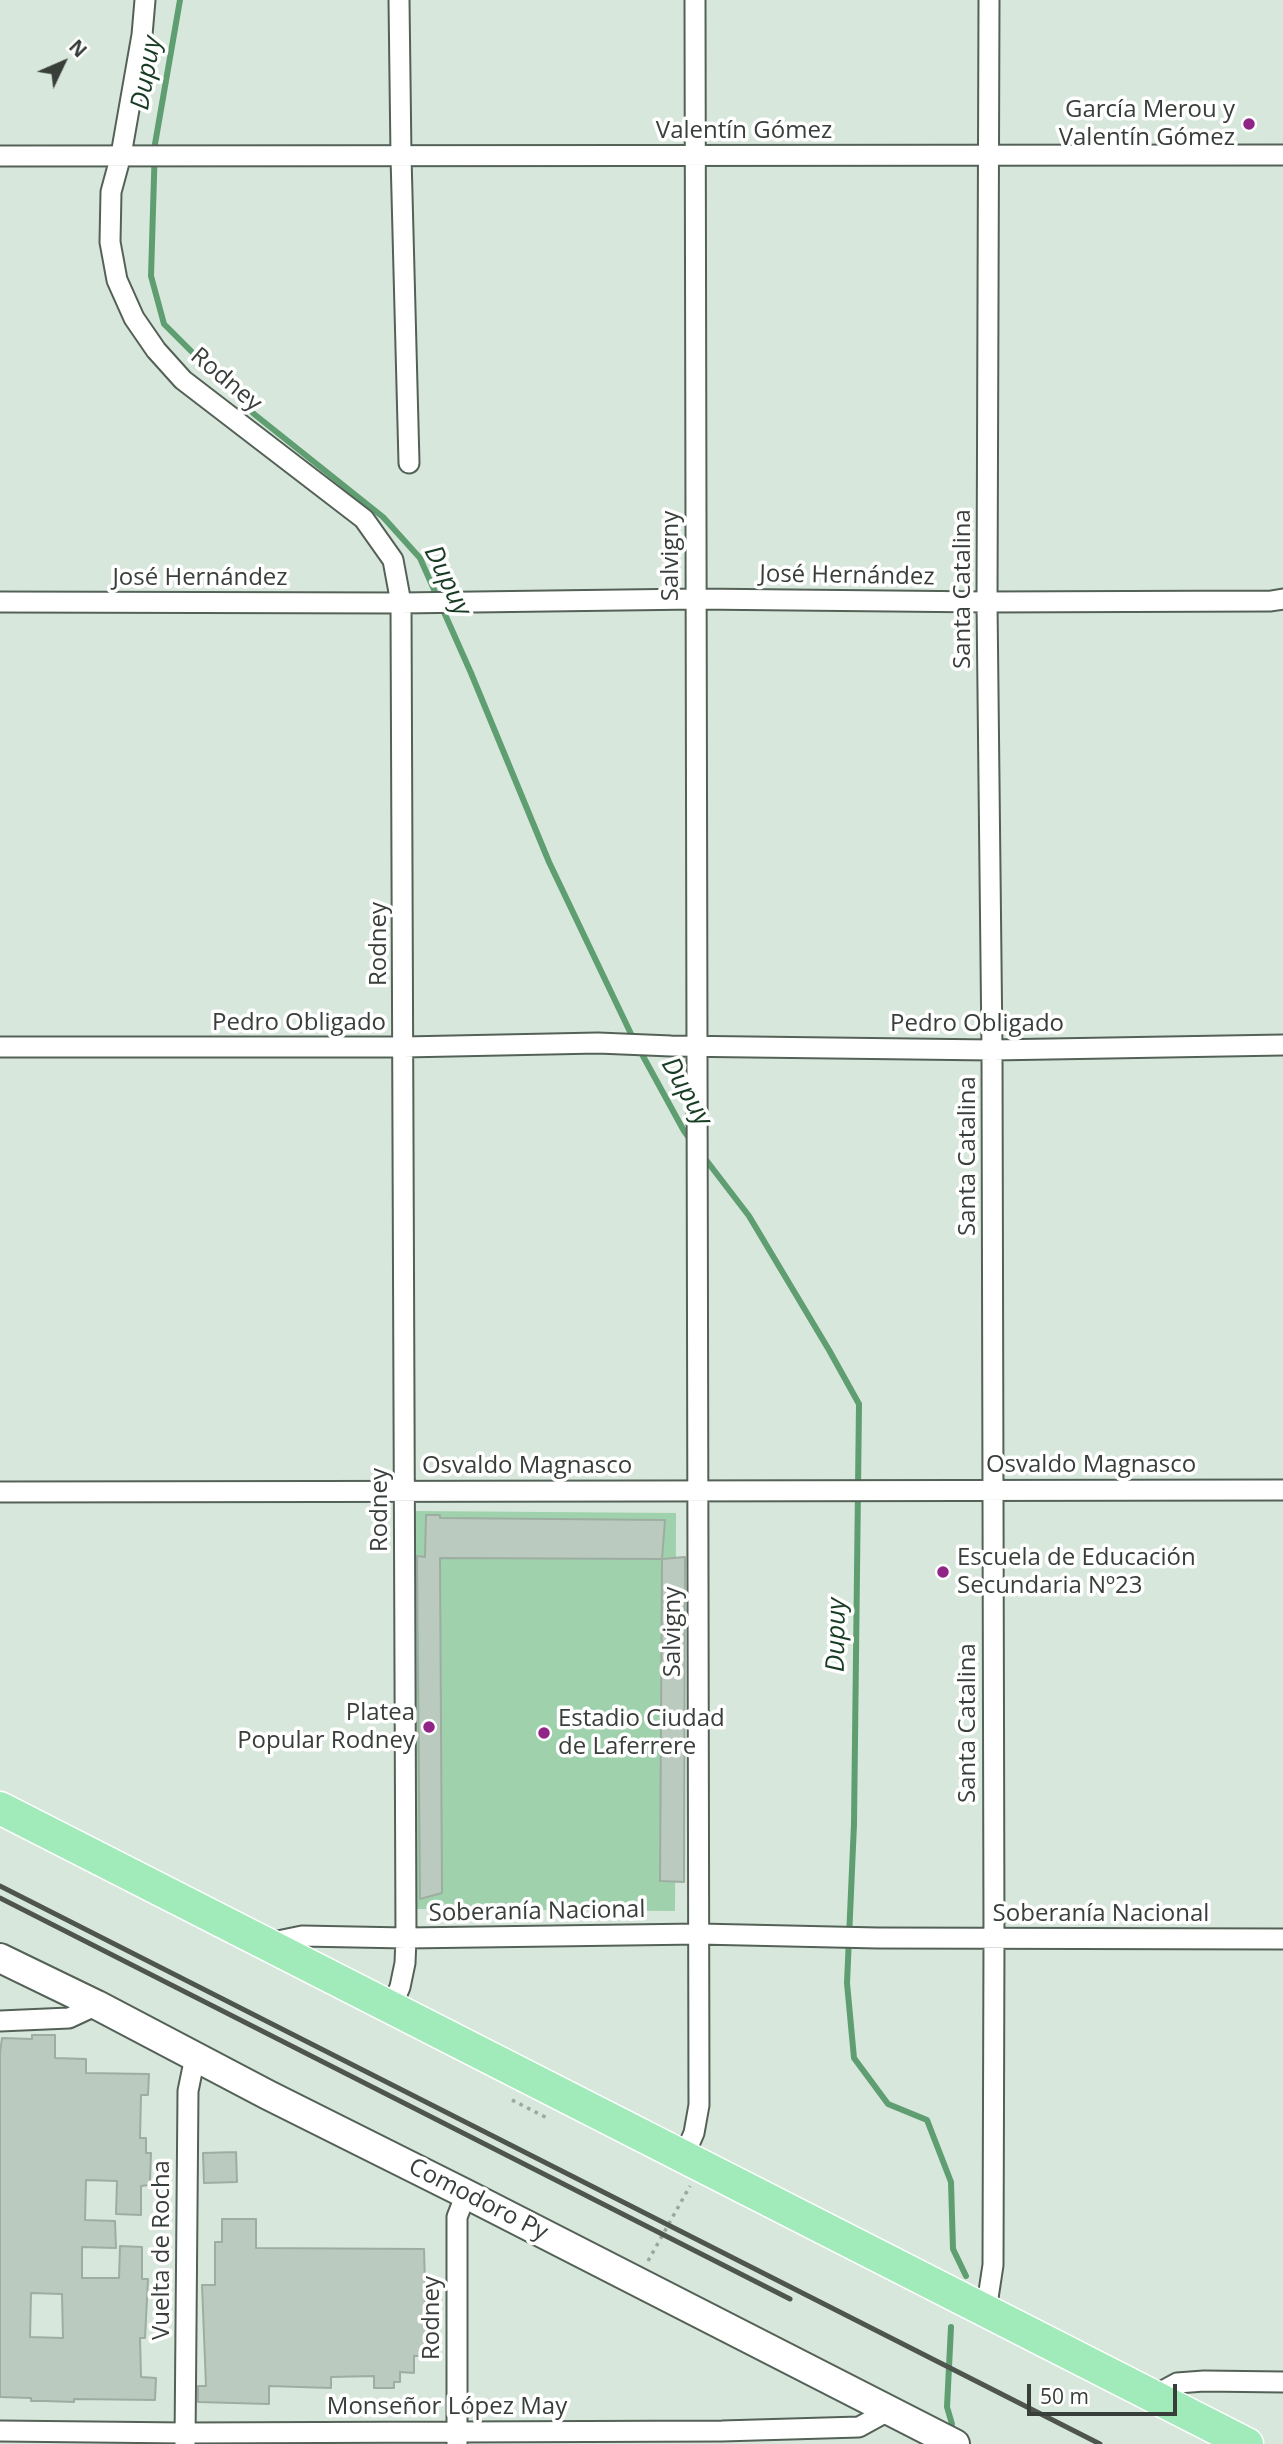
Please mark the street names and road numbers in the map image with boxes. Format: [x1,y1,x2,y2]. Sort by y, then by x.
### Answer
street label: Valentín Gómez [656,117,832,145]
street label: Rodney [185,342,267,418]
street label: Santa Catalina [949,509,977,669]
street label: Salvigny [657,511,685,601]
street label: José Hernández [759,560,935,592]
street label: José Hernández [112,564,288,592]
street label: Rodney [365,902,393,986]
street label: Pedro Obligado [212,1009,386,1037]
street label: Pedro Obligado [890,1010,1064,1038]
street label: Santa Catalina [954,1076,982,1236]
street label: Osvaldo Magnasco [986,1451,1196,1479]
street label: Osvaldo Magnasco [422,1452,632,1480]
street label: Rodney [366,1468,394,1552]
street label: Salvigny [659,1587,687,1677]
street label: Santa Catalina [954,1643,982,1803]
street label: Soberanía Nacional [428,1896,646,1928]
street label: Soberanía Nacional [993,1900,1209,1928]
street label: Comodoro Py [404,2153,552,2247]
street label: Vuelta de Rocha [148,2160,176,2340]
street label: Rodney [418,2276,446,2360]
street label: Monseñor López May [327,2393,567,2421]

